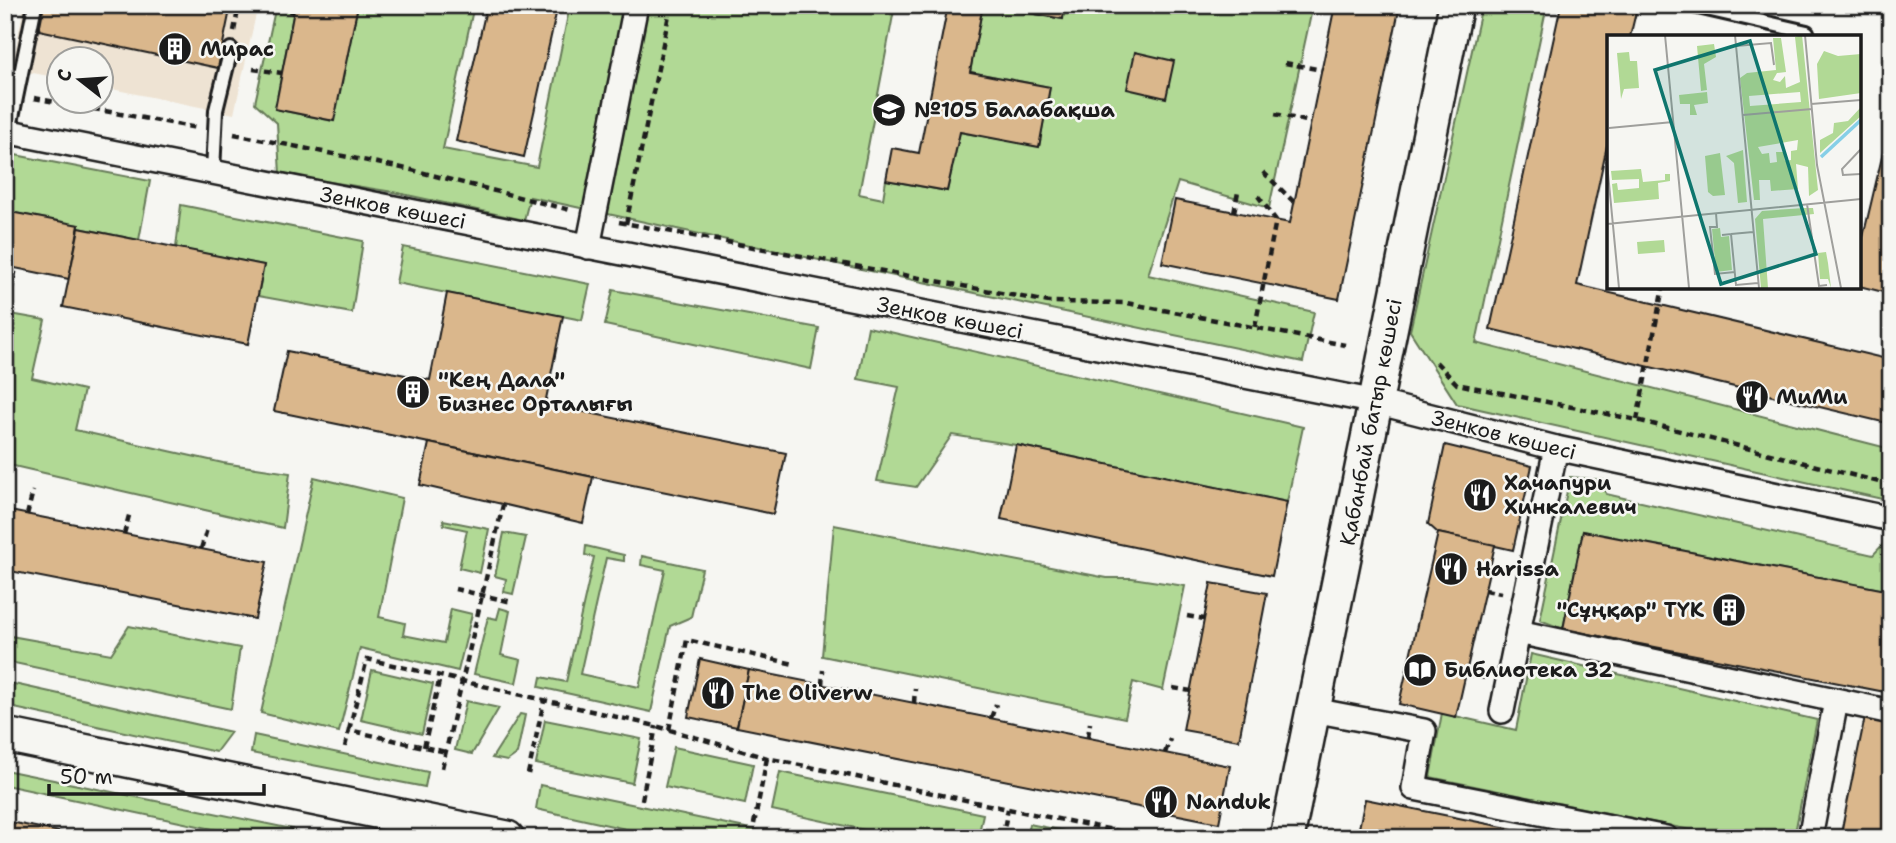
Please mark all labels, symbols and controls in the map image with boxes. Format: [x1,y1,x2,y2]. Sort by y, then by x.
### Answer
building icon: Мирас [156,30,194,68]
place label: Мирас [200,35,274,63]
inset map [1607,35,1861,289]
north arrow [46,46,116,116]
text: С [51,66,78,84]
school or university icon: №105 Балабақша [870,91,908,129]
place label: №105 Балабақша [914,96,1116,124]
street label: Зенков көшесі [318,180,468,236]
street label: Зенков көшесі [875,290,1025,346]
street label: Қабанбай батыр көшесі [1333,296,1409,548]
place label: "Кең Дала" Бизнес Орталығы [438,366,633,418]
building icon: "Кең Дала" Бизнес Орталығы [394,373,432,411]
restaurant icon: МиМи [1733,378,1771,416]
place label: МиМи [1776,383,1848,411]
street label: Зенков көшесі [1429,404,1579,466]
place label: Хачапури Хинкалевич [1504,469,1637,521]
restaurant icon: Хачапури Хинкалевич [1461,476,1499,514]
restaurant icon: Harissa [1432,550,1470,588]
place label: Harissa [1476,555,1560,583]
building icon: "Сұңқар" ТҮК [1710,591,1748,629]
place label: "Сұңқар" ТҮК [1557,596,1705,624]
library icon: Библиотека 32 [1401,651,1439,689]
place label: Библиотека 32 [1444,656,1613,684]
restaurant icon: The Oliverw [699,674,737,712]
place label: The Oliverw [742,679,873,707]
scale bar [49,752,264,796]
text: 50 m [60,763,113,791]
restaurant icon: Nanduk [1142,783,1180,821]
place label: Nanduk [1186,788,1271,816]

